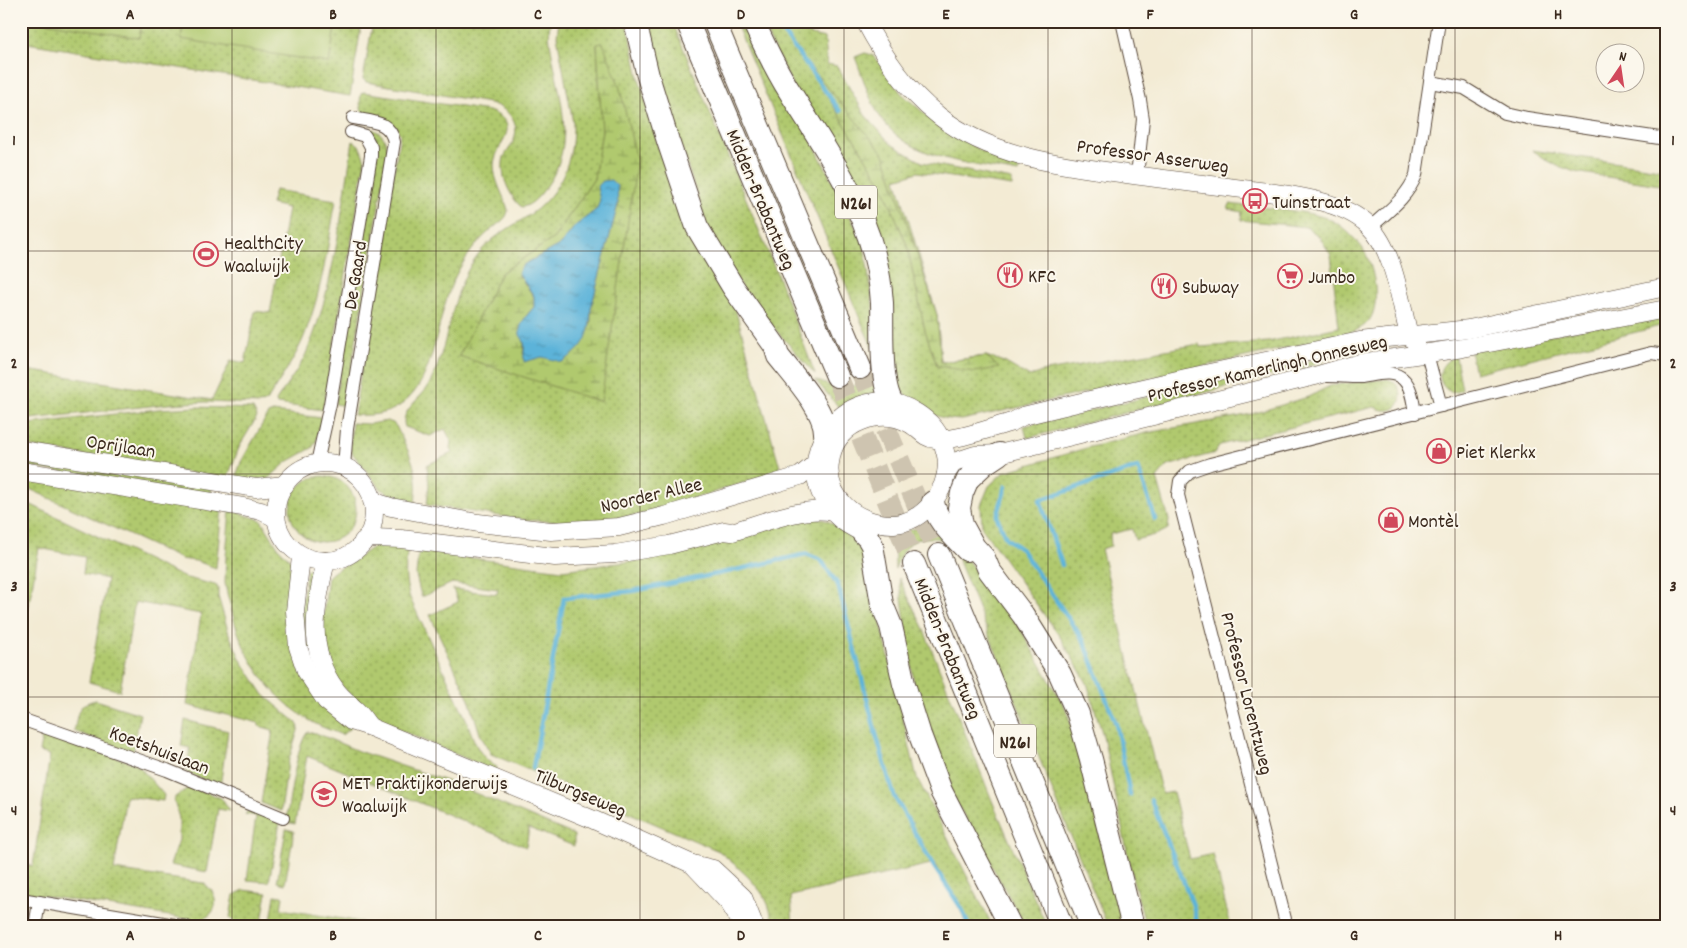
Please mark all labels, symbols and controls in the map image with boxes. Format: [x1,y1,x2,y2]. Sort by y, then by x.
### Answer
text: A [126,4,135,27]
text: B [329,4,337,27]
text: C [534,4,542,27]
text: D [737,4,746,27]
text: E [942,4,950,27]
text: F [1146,4,1154,27]
text: G [1350,4,1358,27]
text: H [1554,4,1562,27]
north arrow [1594,42,1644,92]
text: N [1617,47,1628,68]
street label: Midden-Brabantweg [717,125,802,275]
text: 1 [12,130,16,153]
text: 1 [1671,130,1675,153]
street label: Professor Asserweg [1075,133,1230,183]
road number: N261 [835,186,877,218]
bus stop icon: Tuinstraat [1242,188,1268,214]
place label: Tuinstraat [1272,190,1351,218]
place label: HealthCity Waalwijk [224,231,304,282]
street label: De Gaard [338,239,376,312]
sports icon: HealthCity Waalwijk [193,241,219,267]
restaurant icon: KFC [997,262,1023,288]
supermarket icon: Jumbo [1277,263,1303,289]
place label: KFC [1028,264,1056,292]
place label: Jumbo [1308,265,1355,293]
restaurant icon: Subway [1151,273,1177,299]
place label: Subway [1182,275,1239,303]
street label: Professor Kamerlingh Onnesweg [1145,329,1390,411]
text: 2 [11,353,18,376]
text: 2 [1670,353,1677,376]
street label: Oprijlaan [84,429,157,467]
shop icon: Piet Klerkx [1426,438,1452,464]
place label: Piet Klerkx [1456,440,1536,468]
street label: Noorder Allee [598,472,705,522]
shop icon: Montèl [1378,507,1404,533]
place label: Montèl [1408,509,1459,537]
street label: Midden-Brabantweg [905,574,987,724]
text: 3 [10,576,18,599]
text: 3 [1669,576,1677,599]
street label: Professor Lorentzweg [1211,609,1279,778]
street label: Koetshuislaan [105,720,213,784]
road number: N261 [994,724,1036,758]
street label: Tilburgseweg [529,763,630,827]
place label: MET Praktijkonderwijs Waalwijk [342,771,508,822]
school or university icon: MET Praktijkonderwijs Waalwijk [311,781,337,807]
text: 4 [11,800,17,823]
text: 4 [1670,800,1676,823]
text: A [126,925,135,948]
text: B [329,925,337,948]
text: C [534,925,542,948]
text: D [737,925,746,948]
text: E [942,925,950,948]
text: F [1146,925,1154,948]
text: G [1350,925,1358,948]
text: H [1554,925,1562,948]

